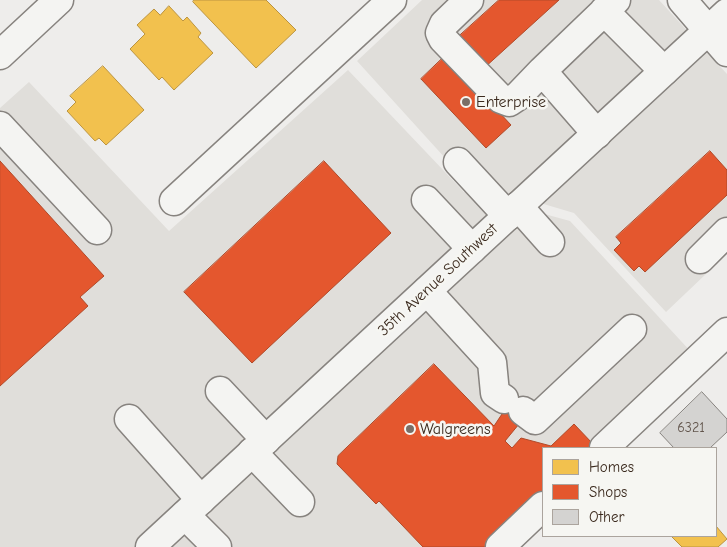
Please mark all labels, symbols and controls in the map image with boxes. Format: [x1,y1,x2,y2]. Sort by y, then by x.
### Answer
place label: Enterprise [476,92,546,112]
marker: Enterprise [460,96,472,108]
street label: 35th Avenue Southwest [374,220,502,340]
place label: Walgreens [420,419,491,439]
house number: 6321 [677,420,705,436]
marker: Walgreens [404,423,416,435]
legend [542,447,717,537]
text: Homes [589,458,634,476]
text: Shops [589,483,627,501]
text: Other [589,508,624,526]

